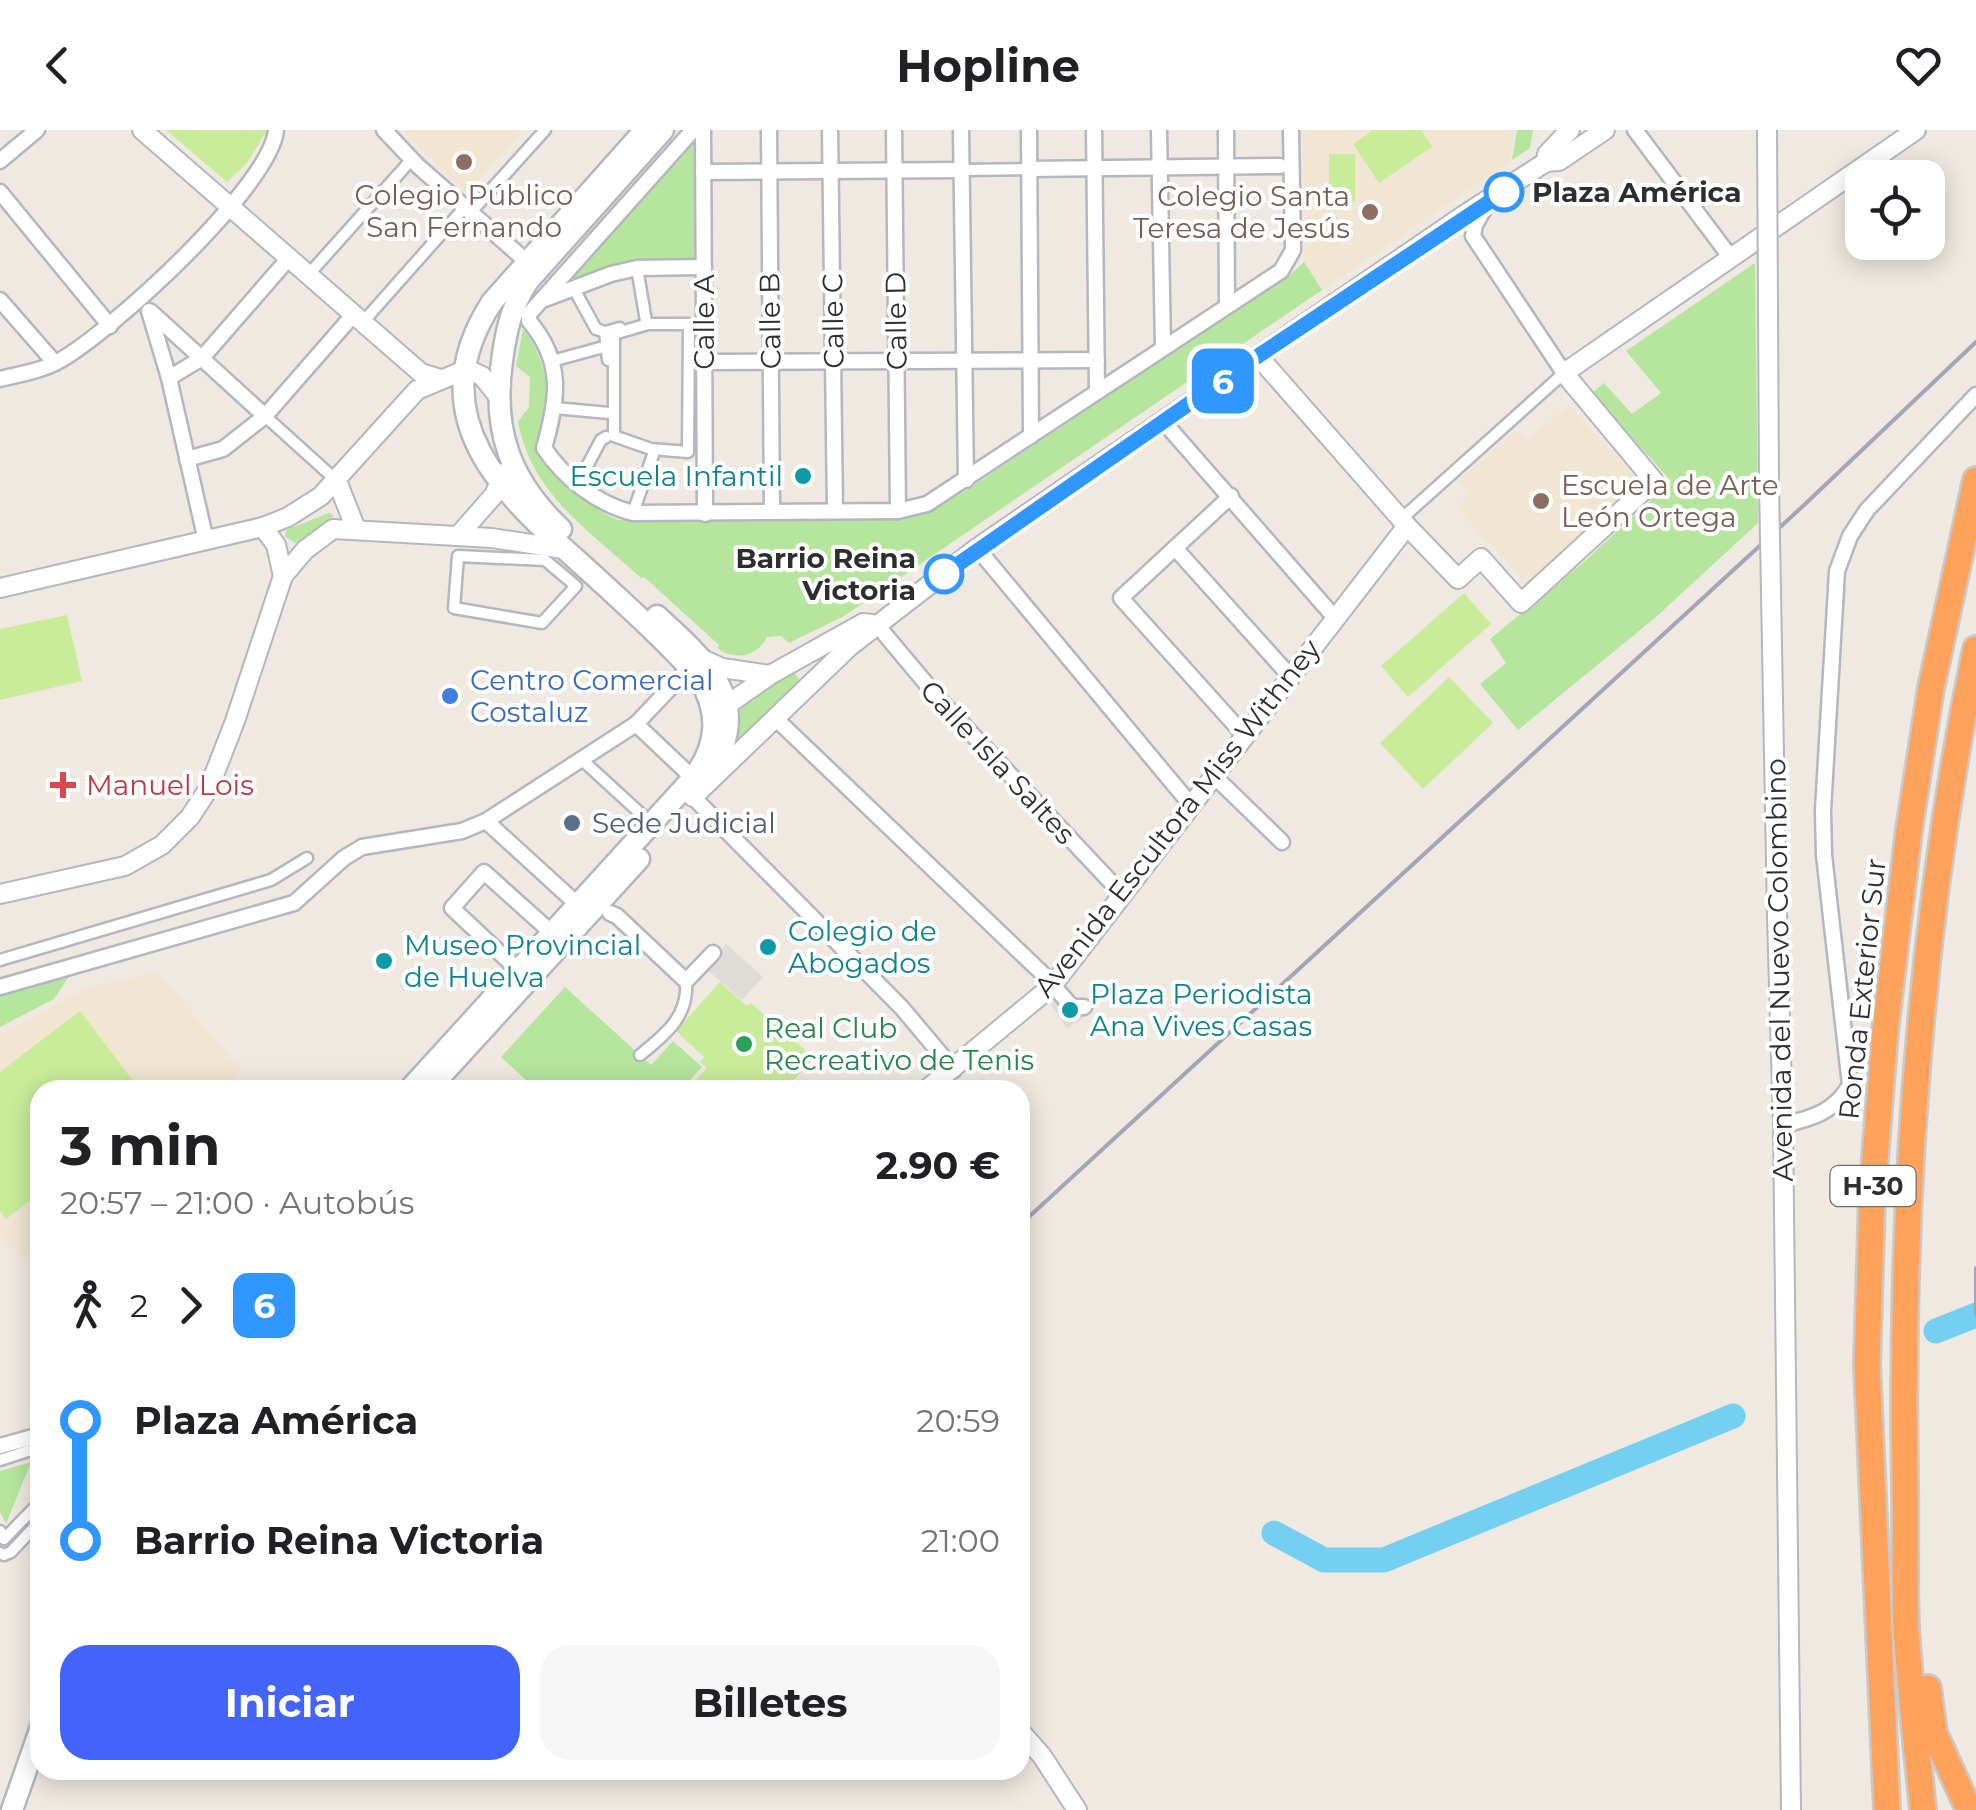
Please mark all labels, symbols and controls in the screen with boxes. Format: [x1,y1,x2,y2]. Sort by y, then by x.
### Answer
icon: back [30,38,85,93]
text: Hopline [896,38,1080,93]
icon: heart [1891,38,1946,93]
marker: Colegio Público San Fernando [453,151,475,173]
map controls [1845,160,1945,260]
button: locate [1845,160,1945,260]
marker: Plaza América [1485,173,1523,211]
place label: Plaza América [1532,175,1741,209]
place label: Colegio Público San Fernando [355,178,573,244]
place label: Colegio Santa Teresa de Jesús [1133,179,1350,245]
marker: Colegio Santa Teresa de Jesús [1359,201,1381,223]
street label: Calle D [878,271,914,371]
street label: Calle B [752,272,788,370]
street label: Calle A [687,273,721,370]
street label: Calle C [815,273,851,369]
line badge: 6 [1190,348,1256,414]
text: 6 [1212,360,1234,403]
place label: Escuela Infantil [569,459,783,493]
marker: Escuela Infantil [792,465,814,487]
place label: Escuela de Arte León Ortega [1561,468,1779,534]
marker: Escuela de Arte León Ortega [1530,490,1552,512]
place label: Barrio Reina Victoria [735,541,916,607]
marker: Barrio Reina Victoria [925,555,963,593]
street label: Avenida Escultora Miss Withney [1027,632,1328,1004]
place label: Centro Comercial Costaluz [470,663,714,729]
street label: Calle Isla Saltes [913,673,1083,851]
marker: Centro Comercial Costaluz [439,685,461,707]
street label: Avenida del Nuevo Colombino [1758,758,1800,1182]
place label: Manuel Lois [86,768,254,802]
marker: Manuel Lois [50,772,76,798]
place label: Sede Judicial [592,806,776,840]
marker: Sede Judicial [561,812,583,834]
street label: Ronda Exterior Sur [1831,857,1893,1121]
place label: Colegio de Abogados [788,914,937,980]
place label: Museo Provincial de Huelva [404,928,641,994]
marker: Colegio de Abogados [757,936,779,958]
marker: Museo Provincial de Huelva [373,950,395,972]
place label: Plaza Periodista Ana Vives Casas [1090,977,1313,1043]
marker: Plaza Periodista Ana Vives Casas [1059,999,1081,1021]
place label: Real Club Recreativo de Tenis [764,1011,1034,1077]
marker: Real Club Recreativo de Tenis [733,1033,755,1055]
text: 3 min [60,1112,220,1179]
text: 2.90 € [876,1142,1000,1189]
road number: H-30 [1830,1166,1916,1206]
text: 20:57 – 21:00 · Autobús [60,1183,414,1222]
icon: walk [60,1278,115,1333]
icon: forward [163,1278,218,1333]
text: 6 [253,1284,275,1327]
text: 2 [130,1286,148,1325]
text: Plaza América [134,1397,418,1444]
text: 20:59 [916,1401,1000,1440]
text: Barrio Reina Victoria [134,1517,544,1564]
text: 21:00 [921,1521,1000,1560]
button: Iniciar [60,1645,520,1760]
button: Billetes [540,1645,1000,1760]

